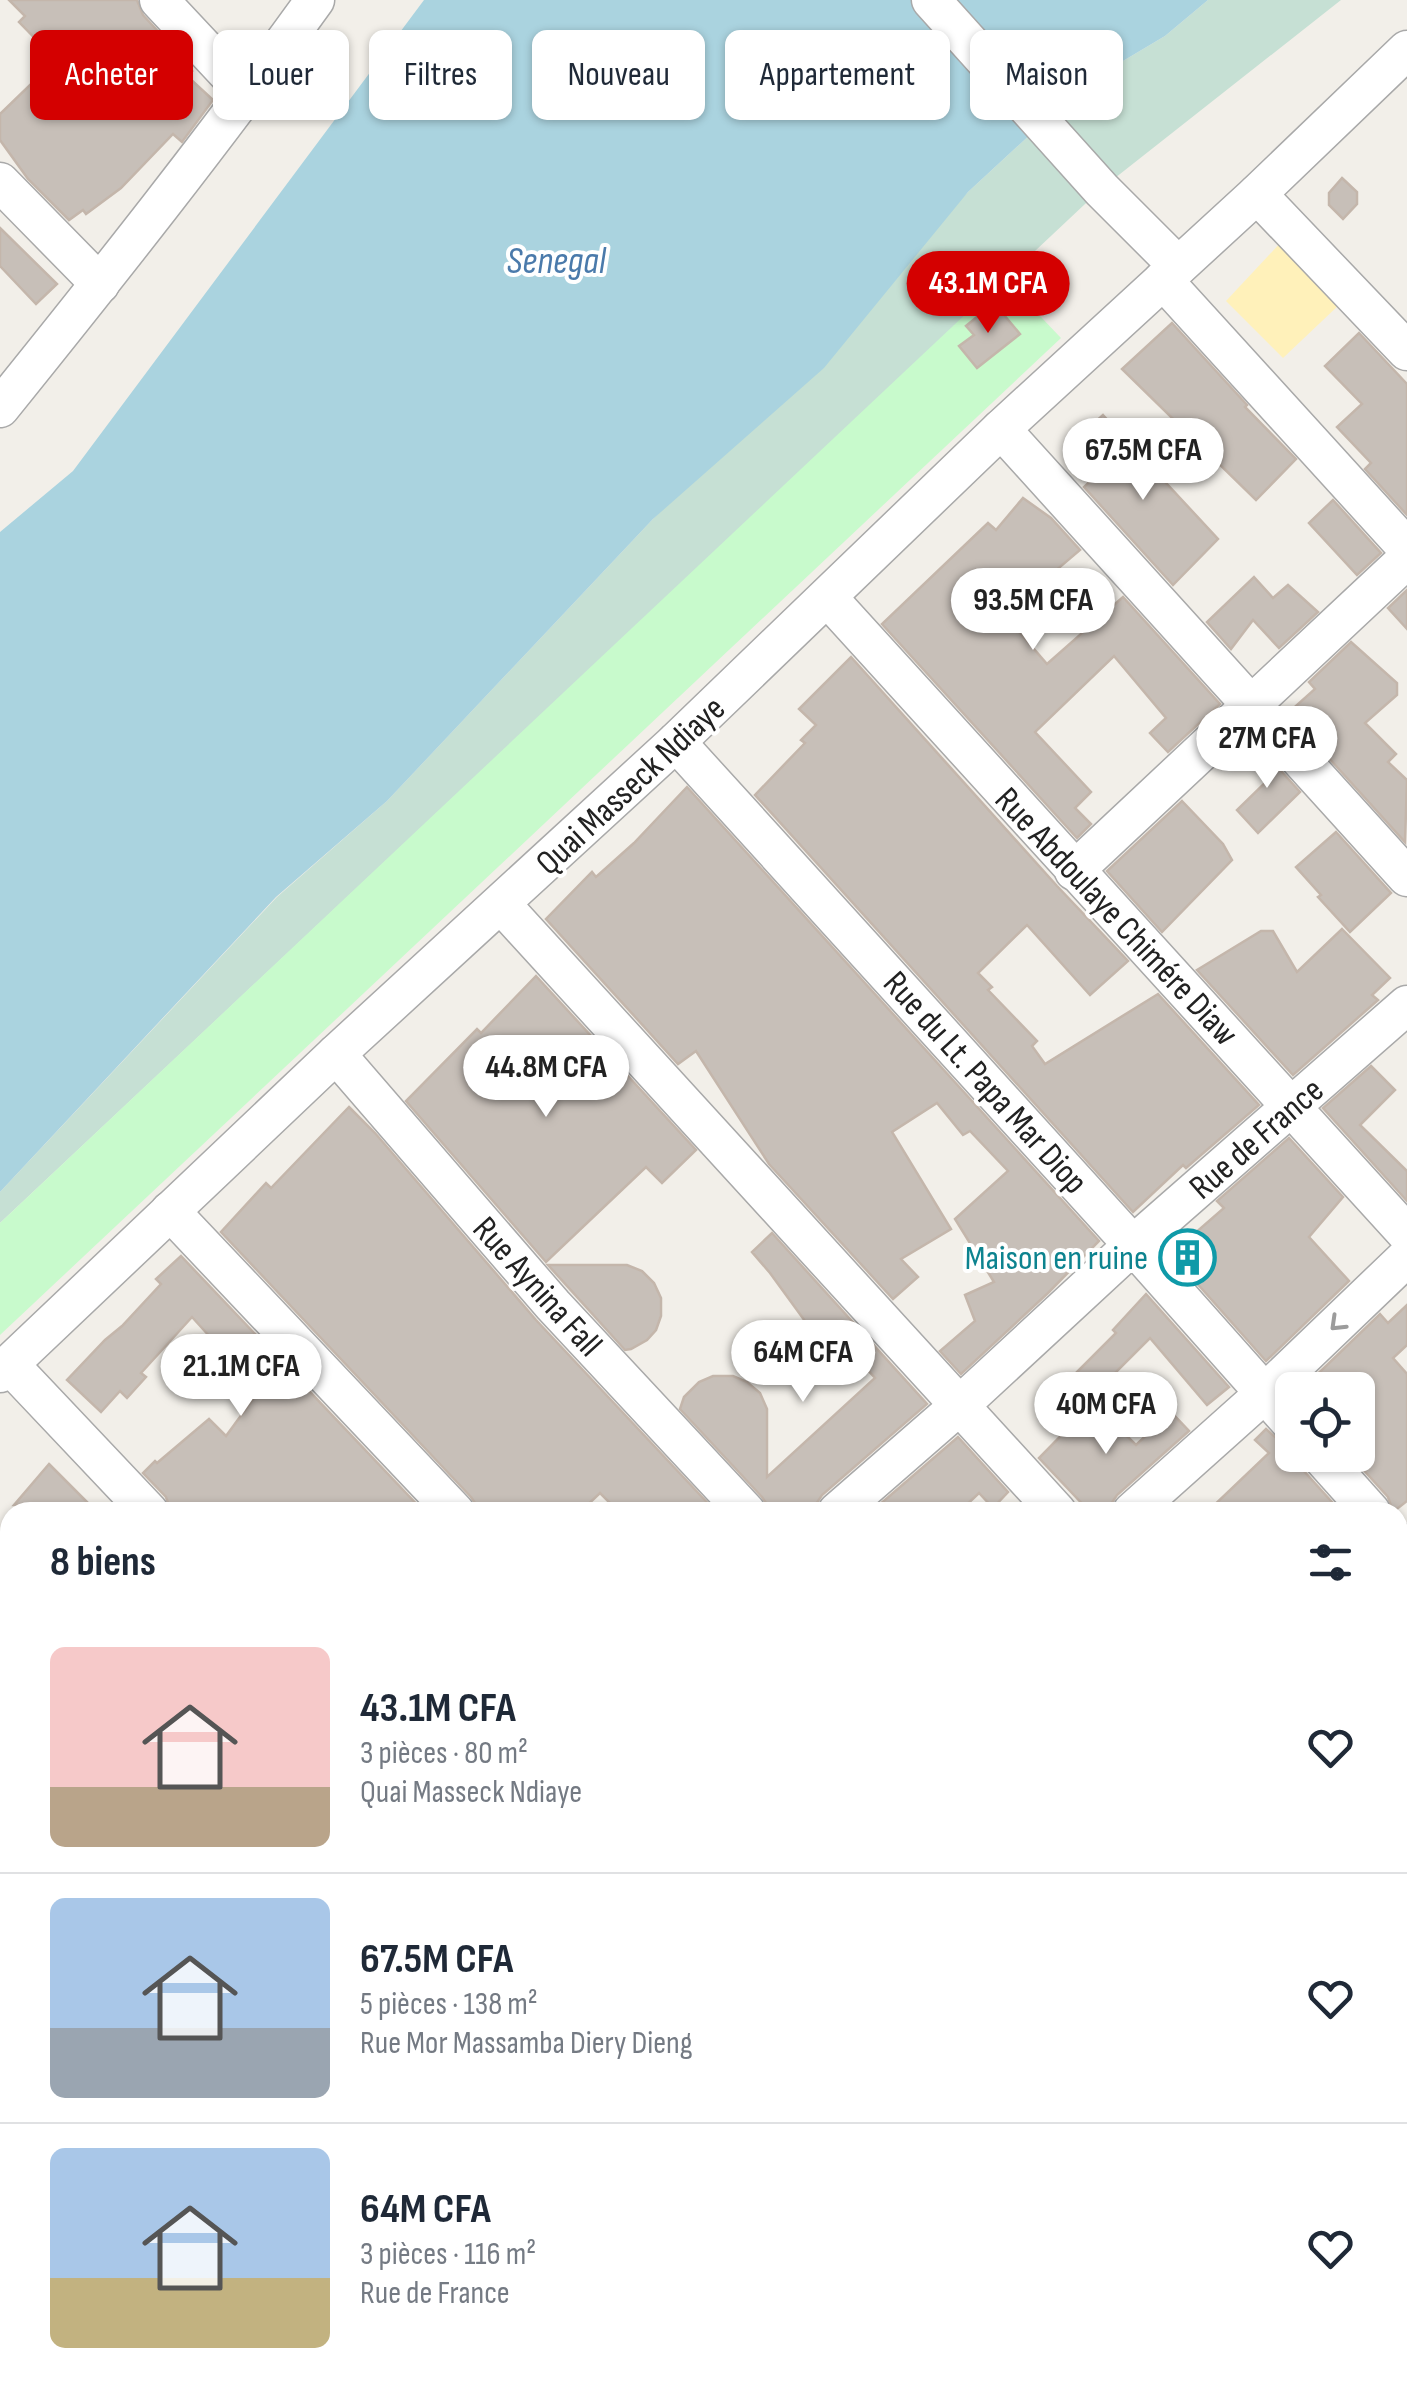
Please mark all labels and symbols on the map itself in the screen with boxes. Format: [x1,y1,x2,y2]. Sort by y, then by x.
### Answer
water label: Senegal [506,239,607,284]
pin: 43.1M CFA [874,251,1102,336]
pin: 67.5M CFA [1029,418,1257,503]
pin: 93.5M CFA [919,568,1147,653]
street label: Quai Masseck Ndiaye [528,688,735,885]
pin: 27M CFA [1175,706,1359,791]
street label: Rue Abdoulaye Chimére Diaw [985,779,1247,1055]
street label: Rue du Lt. Papa Mar Diop [874,963,1096,1203]
pin: 44.8M CFA [432,1035,660,1120]
street label: Rue de France [1181,1069,1333,1209]
street label: Rue Aynina Fall [463,1208,611,1366]
building icon: Maison en ruine [1157,1227,1217,1287]
place label: Maison en ruine [965,1237,1148,1280]
one-way arrow [1330,1312,1348,1330]
pin: 64M CFA [711,1320,895,1405]
pin: 21.1M CFA [127,1334,355,1419]
pin: 40M CFA [1014,1372,1198,1457]

